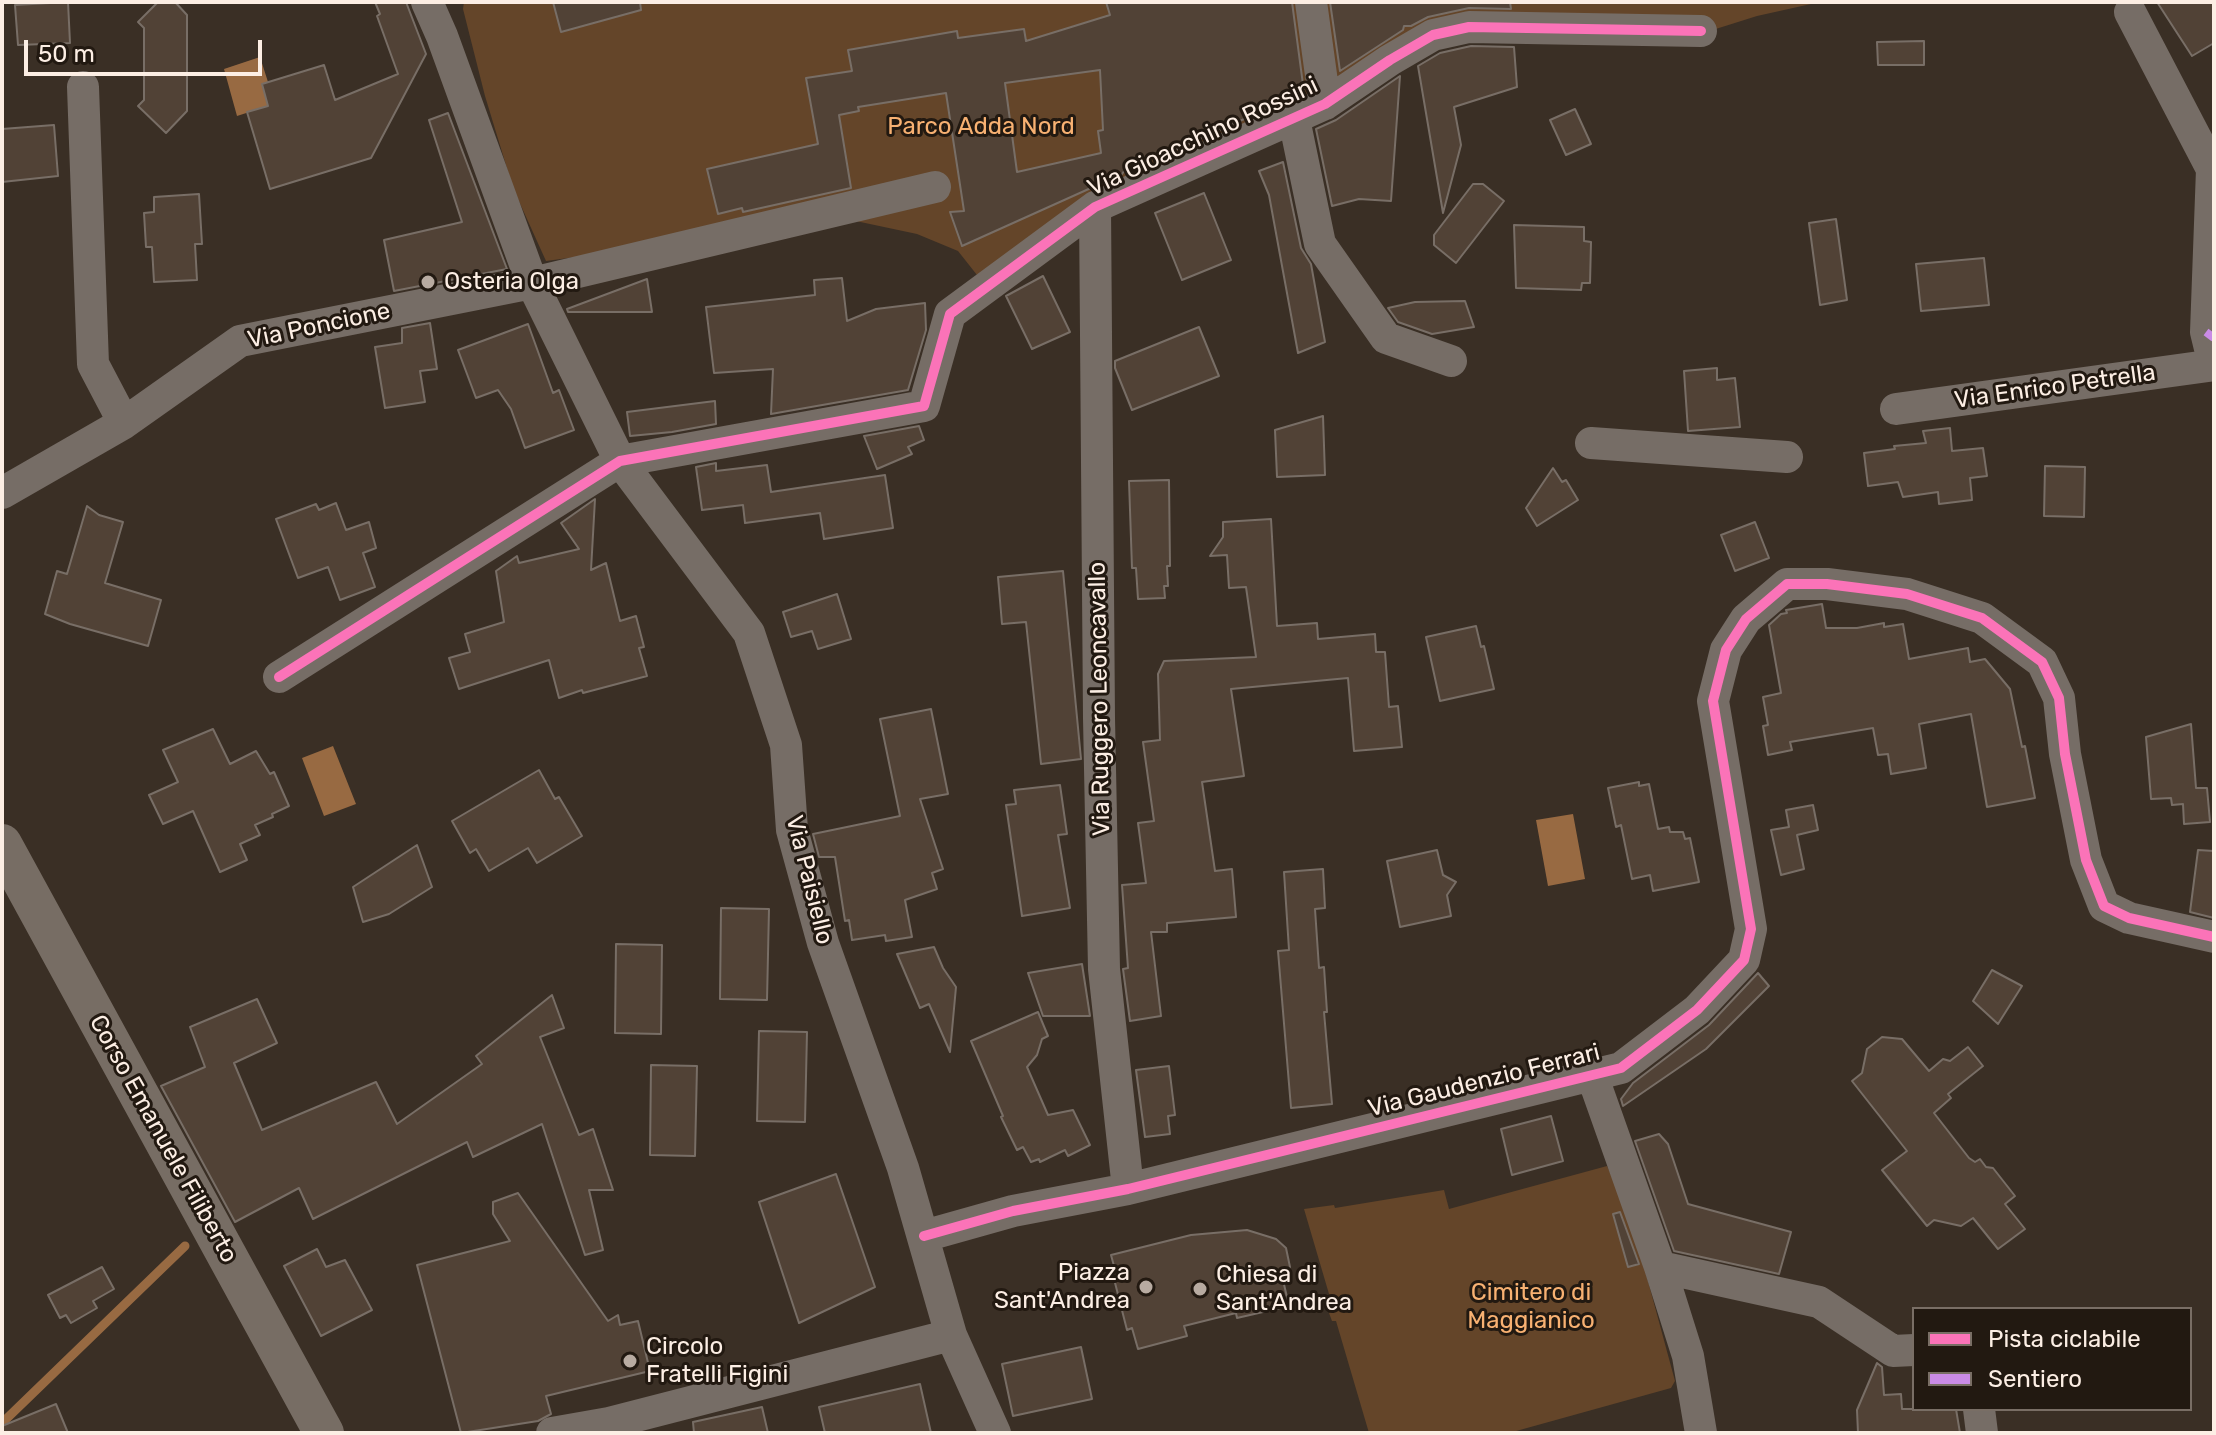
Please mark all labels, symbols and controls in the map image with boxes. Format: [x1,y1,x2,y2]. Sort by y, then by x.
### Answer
scale bar [28,24,266,74]
text: 50 m [38,40,95,68]
street label: Via Gioacchino Rossini [1083,71,1323,203]
park label: Parco Adda Nord [887,113,1075,141]
place label: Osteria Olga [444,268,579,296]
marker: Osteria Olga [419,273,437,291]
street label: Via Poncione [245,297,393,355]
street label: Via Enrico Petrella [1953,359,2157,415]
street label: Via Ruggero Leoncavallo [1083,562,1117,836]
street label: Via Paisiello [779,813,839,947]
street label: Corso Emanuele Filiberto [83,1010,243,1268]
street label: Via Gaudenzio Ferrari [1365,1038,1603,1124]
place label: Piazza Sant'Andrea [994,1259,1130,1315]
place label: Chiesa di Sant'Andrea [1216,1261,1352,1317]
marker: Piazza Sant'Andrea [1137,1278,1155,1296]
park label: Cimitero di Maggianico [1467,1279,1595,1335]
marker: Chiesa di Sant'Andrea [1191,1280,1209,1298]
legend [1912,1307,2192,1411]
text: Pista ciclabile [1988,1325,2141,1353]
place label: Circolo Fratelli Figini [646,1333,788,1389]
marker: Circolo Fratelli Figini [621,1352,639,1370]
text: Sentiero [1988,1365,2082,1393]

